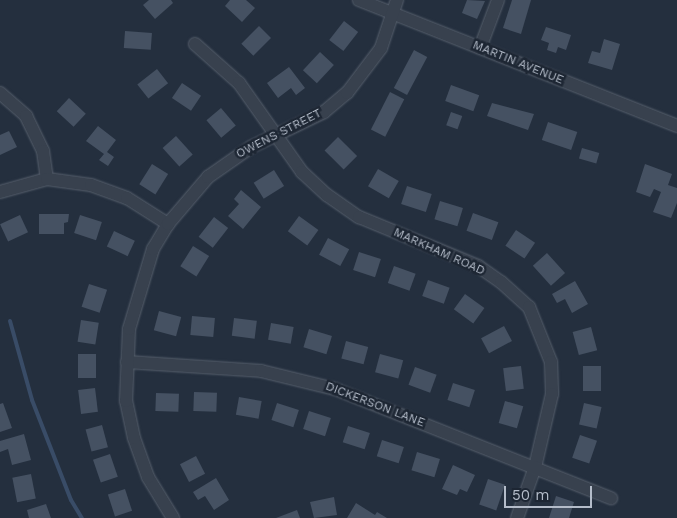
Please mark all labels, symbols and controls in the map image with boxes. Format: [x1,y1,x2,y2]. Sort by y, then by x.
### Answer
street label: MARTIN AVENUE [470,38,566,88]
street label: OWENS STREET [234,106,324,162]
street label: MARKHAM ROAD [391,225,487,279]
street label: DICKERSON LANE [323,379,427,431]
scale bar [507,476,594,508]
text: 50 m [512,486,549,504]

